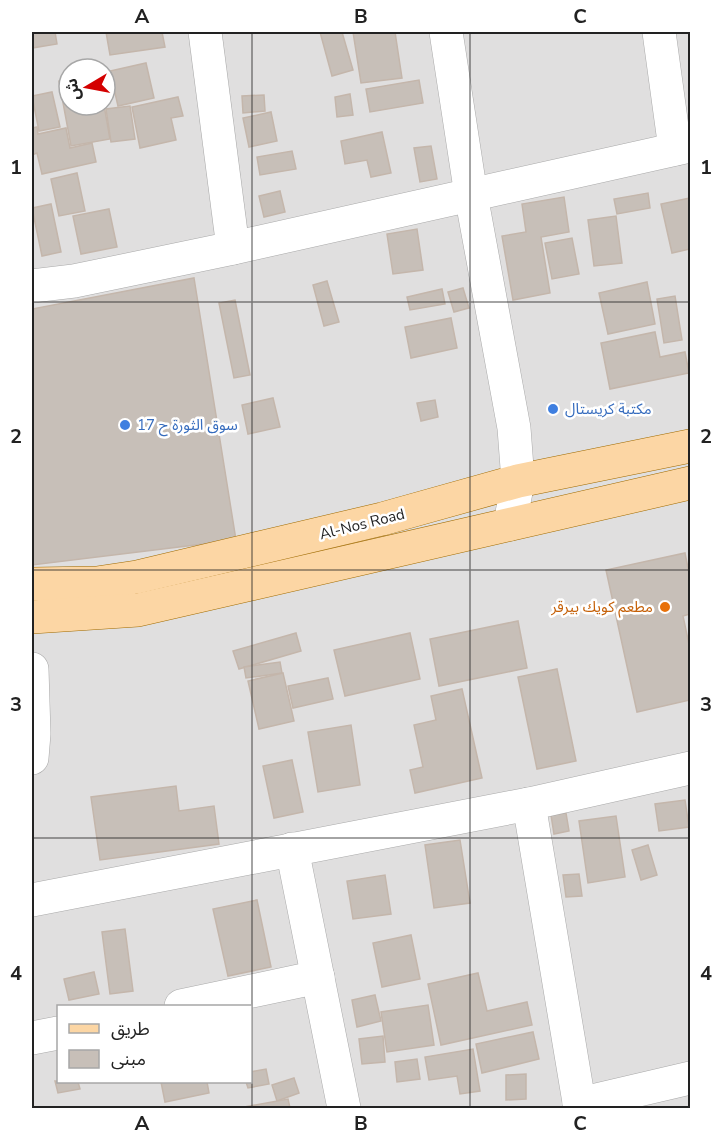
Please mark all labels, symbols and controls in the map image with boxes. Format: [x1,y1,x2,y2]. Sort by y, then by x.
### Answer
text: A [135,3,150,30]
text: B [354,3,368,30]
text: C [573,3,587,30]
north arrow [57,57,117,117]
text: ش [60,77,86,102]
text: 1 [10,154,22,181]
text: 1 [700,154,712,181]
place label: مكتبة كريستال [565,399,652,419]
marker: مكتبة كريستال [546,402,560,416]
place label: سوق الثورة ح 17 [137,415,238,437]
marker: سوق الثورة ح 17 [118,418,132,432]
text: 2 [10,423,22,450]
text: 2 [700,423,712,450]
street label: Al-Nos Road [317,504,407,544]
place label: مطعم كويك بيرقر [550,597,653,618]
marker: مطعم كويك بيرقر [658,600,672,614]
text: 3 [10,691,22,718]
text: 3 [700,691,712,718]
text: 4 [10,960,22,987]
text: 4 [700,960,712,987]
legend [57,1005,252,1083]
text: طريق [111,1017,150,1041]
text: مبنى [111,1047,146,1071]
text: A [135,1110,150,1137]
text: B [354,1110,368,1137]
text: C [573,1110,587,1137]

